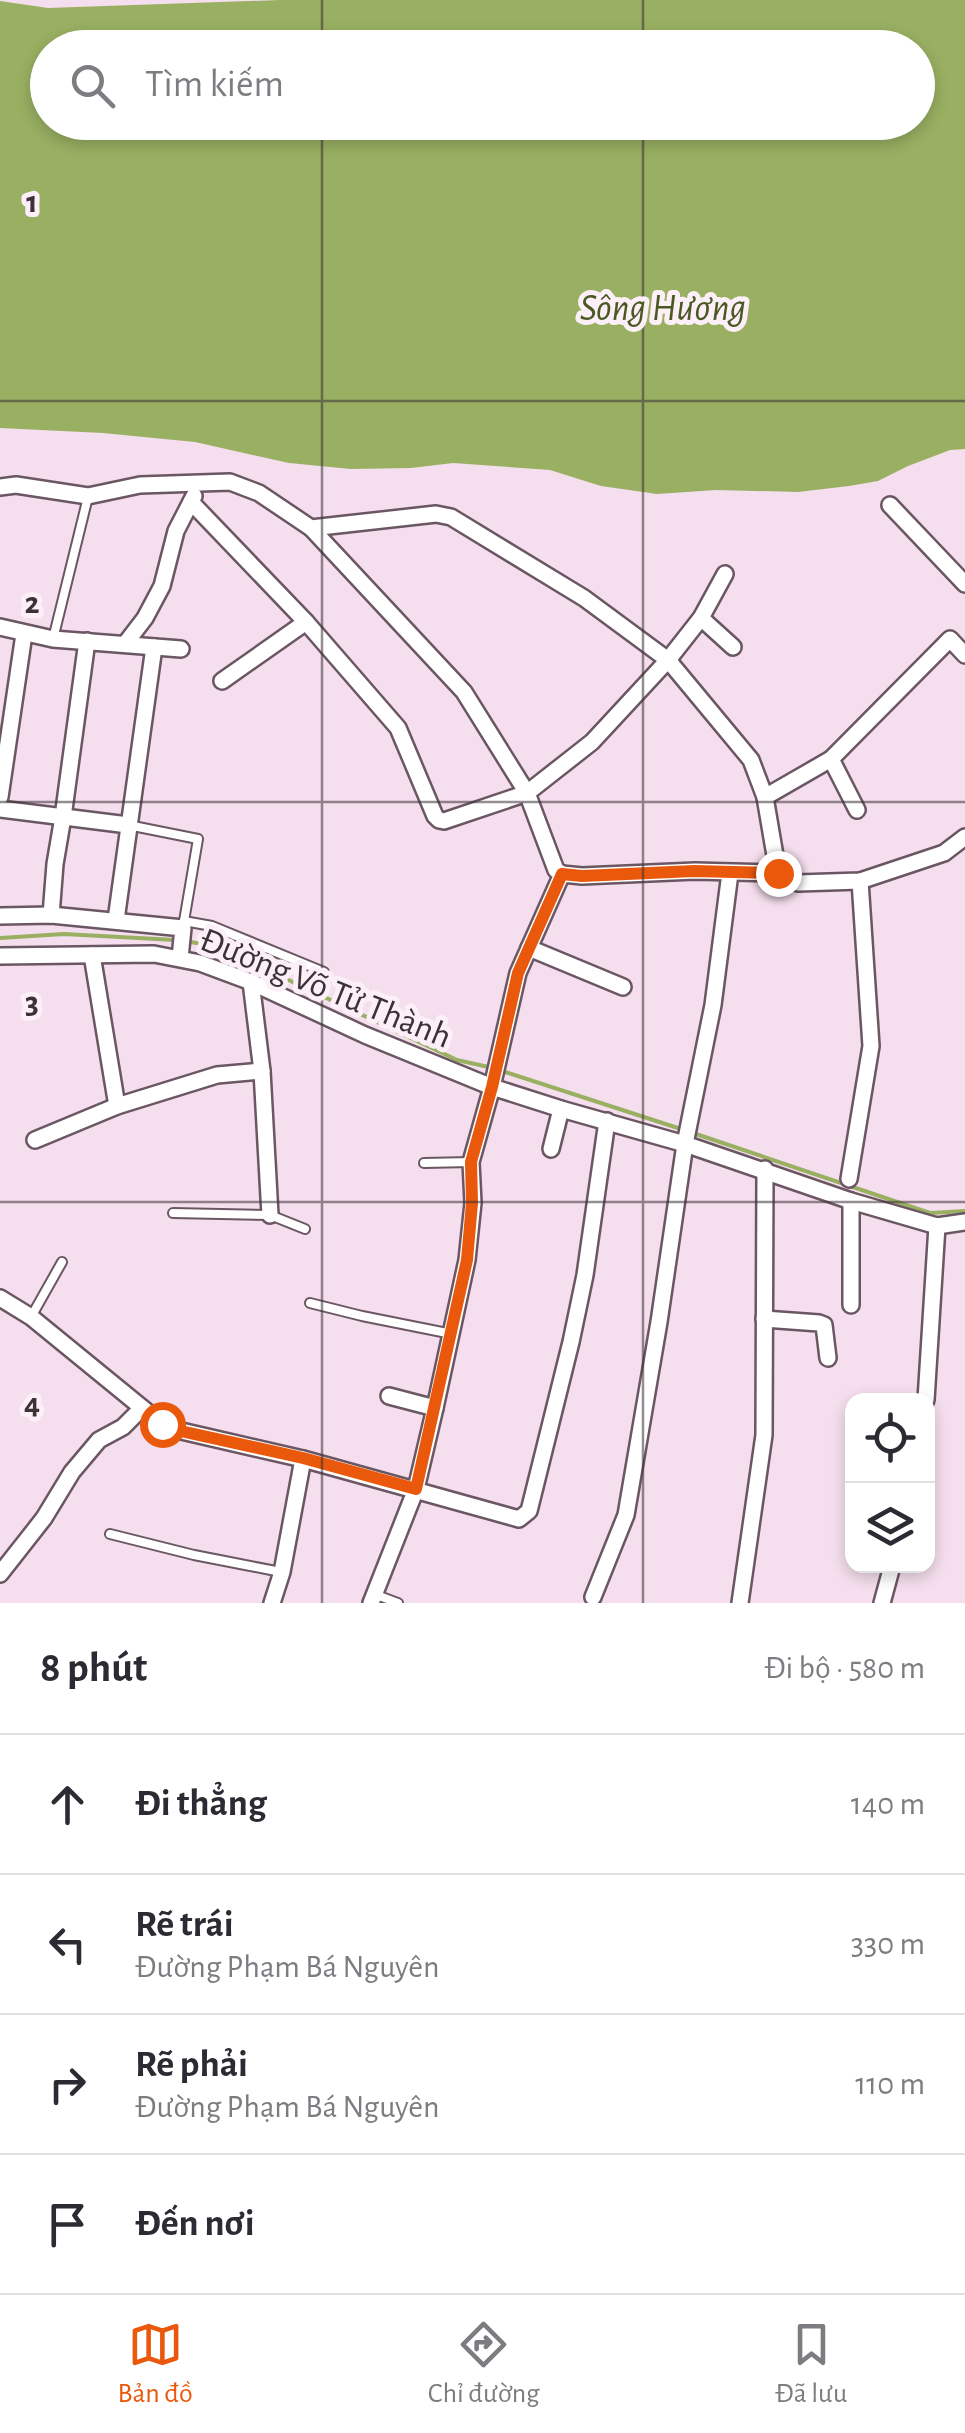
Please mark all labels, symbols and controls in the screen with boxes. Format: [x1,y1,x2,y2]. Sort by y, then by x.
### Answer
search box [30,30,935,140]
icon: search [65,58,120,113]
text: Tìm kiếm [145,66,284,104]
text: 1 [26,186,38,218]
water label: Sông Hương [580,290,746,328]
text: 2 [24,587,40,619]
route end [756,851,802,897]
street label: Đường Võ Tử Thành [195,922,456,1055]
text: 3 [25,987,39,1019]
text: 4 [24,1388,40,1420]
map controls [845,1393,935,1573]
button: locate [845,1393,935,1483]
route start [140,1402,186,1448]
button: layers [845,1483,935,1573]
text: 8 phút [40,1647,147,1689]
text: Đi bộ · 580 m [764,1652,925,1684]
icon: ahead [40,1777,95,1832]
text: Đi thẳng [135,1785,267,1823]
text: 140 m [851,1788,925,1820]
text: Rẽ trái [135,1906,234,1944]
icon: left [40,1917,95,1972]
text: 330 m [851,1928,925,1960]
text: Đường Phạm Bá Nguyên [135,1951,440,1983]
text: Rẽ phải [135,2046,248,2084]
icon: right [40,2057,95,2112]
text: 110 m [855,2068,925,2100]
text: Đường Phạm Bá Nguyên [135,2091,440,2123]
icon: arrive [40,2197,95,2252]
text: Đến nơi [135,2205,255,2243]
tab: Bản đồ [118,2317,193,2411]
tab: Chỉ đường [428,2317,540,2411]
tab: Đã lưu [775,2317,847,2411]

